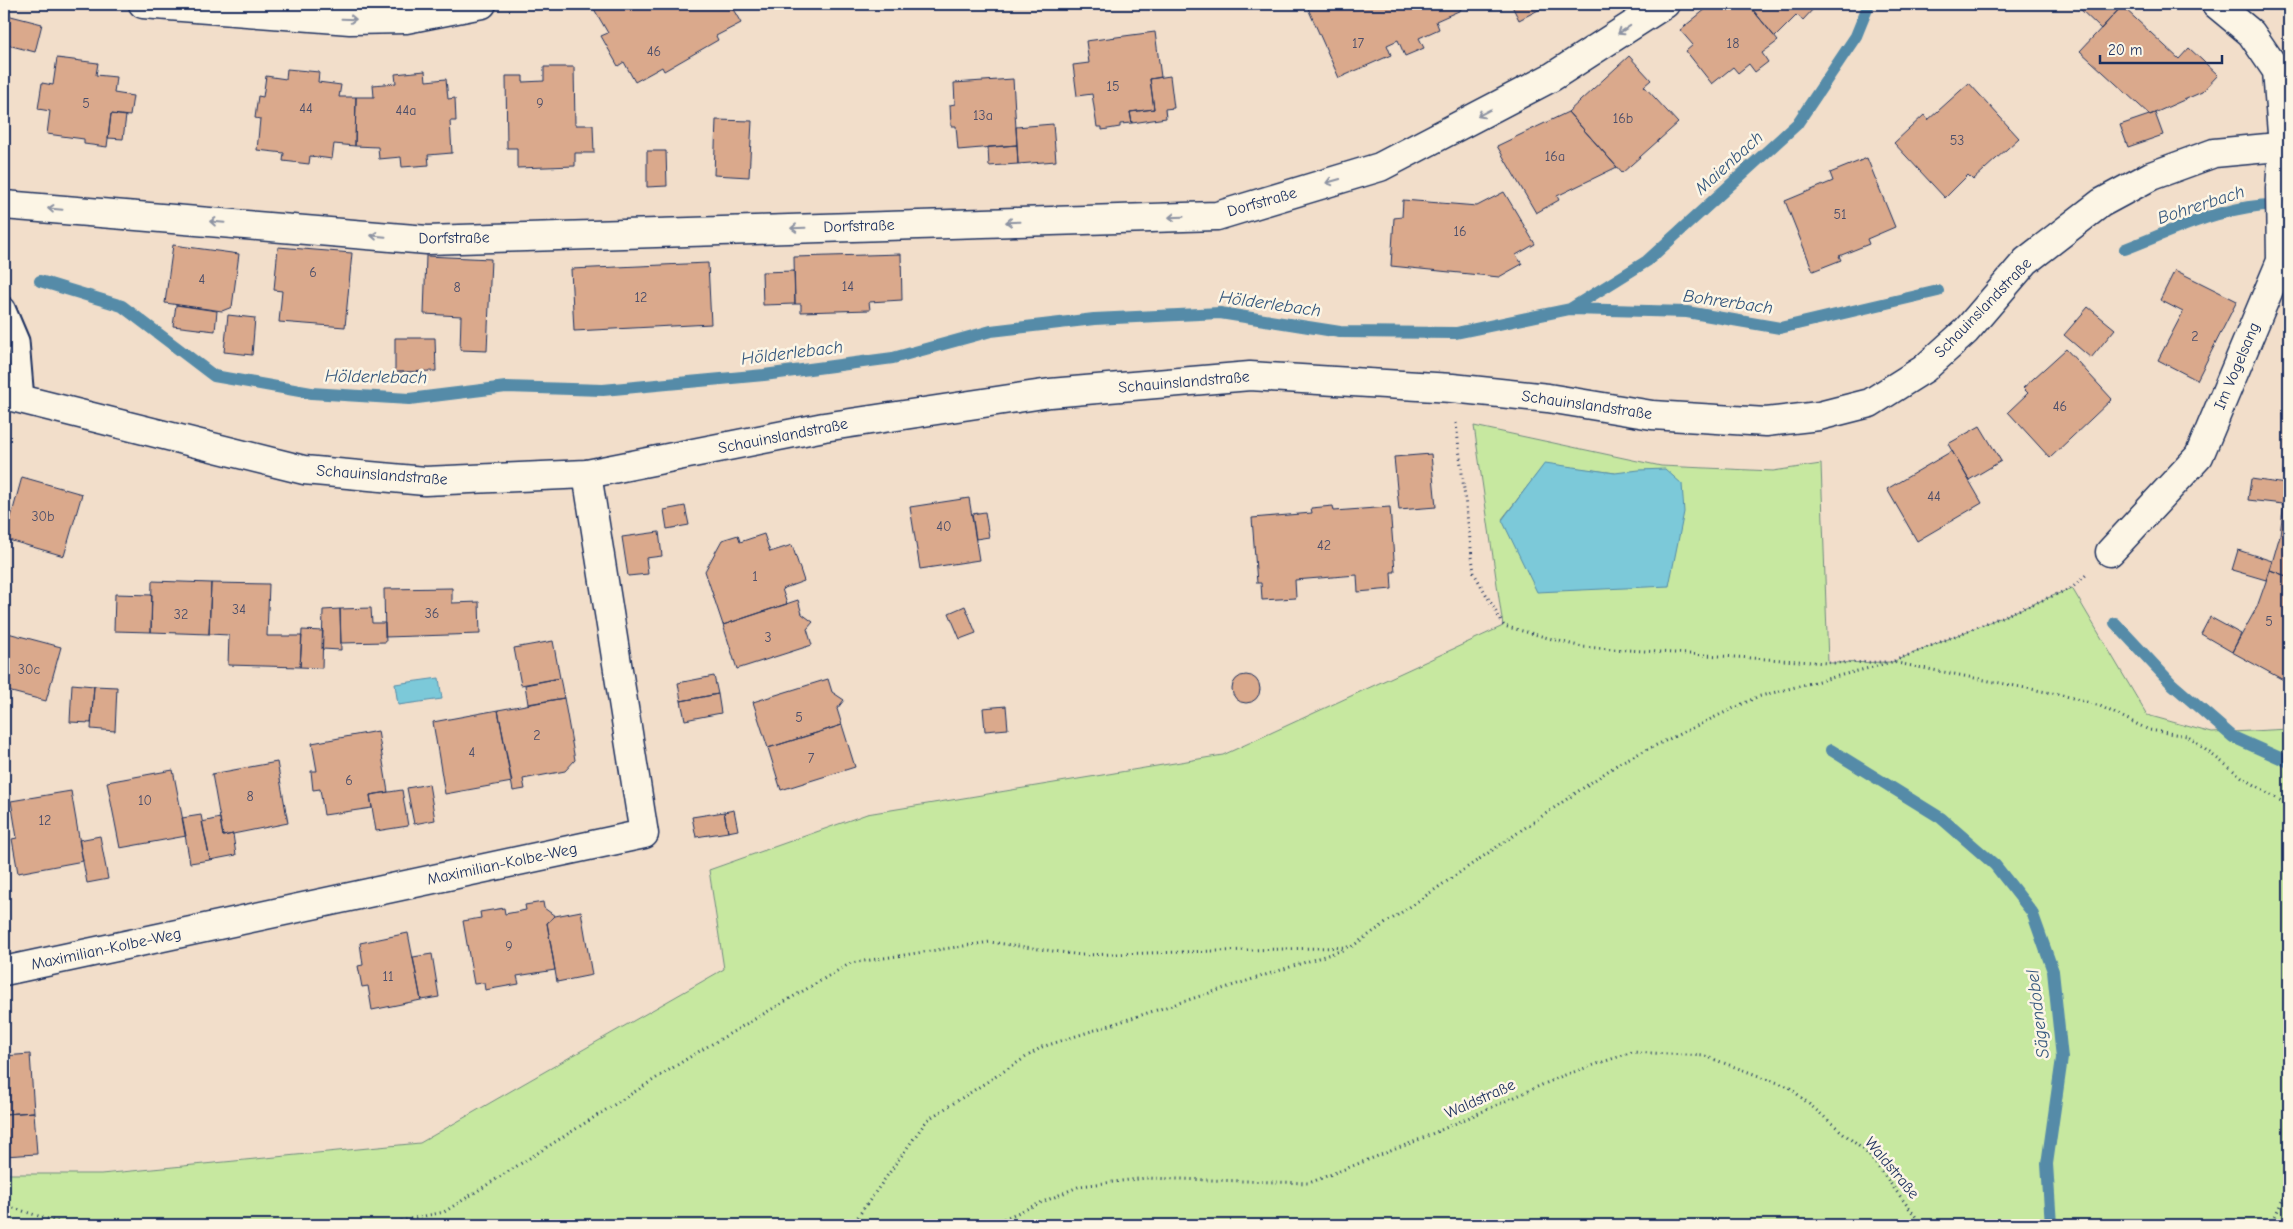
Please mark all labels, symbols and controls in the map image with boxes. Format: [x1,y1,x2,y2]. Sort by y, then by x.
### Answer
one-way arrow [340,15,356,24]
one-way arrow [1618,26,1632,36]
scale bar [2100,32,2223,64]
house number: 17 [1352,35,1364,52]
house number: 18 [1727,35,1739,52]
text: 20 m [2108,41,2142,59]
house number: 46 [647,43,661,60]
house number: 15 [1106,78,1120,95]
house number: 5 [82,95,90,112]
house number: 9 [536,95,544,112]
house number: 44 [299,100,313,117]
house number: 44a [396,102,416,119]
house number: 13a [973,107,993,124]
one-way arrow [1477,108,1492,118]
house number: 16b [1613,110,1633,127]
water label: Maienbach [1690,127,1768,200]
house number: 53 [1950,132,1964,149]
house number: 16a [1545,148,1565,165]
one-way arrow [1325,177,1341,187]
water label: Bohrerbach [2155,181,2247,229]
street label: Dorfstraße [1225,184,1299,220]
one-way arrow [47,205,63,214]
house number: 51 [1833,206,1847,223]
one-way arrow [1168,212,1184,222]
street label: Dorfstraße [823,216,895,236]
one-way arrow [1005,217,1021,226]
one-way arrow [209,218,225,227]
house number: 16 [1453,223,1467,240]
one-way arrow [791,224,807,233]
street label: Dorfstraße [418,228,490,248]
one-way arrow [371,231,387,240]
street label: Schauinslandstraße [1931,254,2035,362]
house number: 6 [309,264,317,281]
house number: 4 [199,271,206,288]
house number: 14 [842,278,854,295]
house number: 8 [453,279,461,296]
water label: Bohrerbach [1682,285,1774,319]
water label: Hölderlebach [1218,286,1322,322]
house number: 12 [635,289,647,306]
street label: Im Vogelsang [2211,320,2263,412]
house number: 2 [2191,328,2199,345]
water label: Hölderlebach [740,336,844,370]
water label: Hölderlebach [325,366,427,388]
street label: Schauinslandstraße [1118,367,1250,397]
street label: Schauinslandstraße [1521,387,1653,423]
house number: 46 [2053,398,2067,415]
street label: Schauinslandstraße [717,415,849,457]
street label: Schauinslandstraße [316,461,448,489]
house number: 44 [1927,488,1941,505]
house number: 30b [31,508,55,525]
house number: 40 [936,518,952,535]
house number: 42 [1317,537,1331,554]
house number: 1 [752,568,758,585]
house number: 34 [232,601,246,618]
house number: 36 [425,605,439,622]
house number: 32 [174,606,188,623]
house number: 5 [2265,613,2273,630]
house number: 3 [764,629,772,646]
house number: 30c [18,661,40,678]
house number: 5 [795,709,803,726]
house number: 2 [533,727,541,744]
house number: 4 [469,744,476,761]
house number: 7 [808,750,815,767]
house number: 6 [345,772,353,789]
house number: 8 [246,788,254,805]
house number: 10 [138,792,152,809]
house number: 12 [39,812,51,829]
street label: Maximilian-Kolbe-Weg [425,839,579,889]
street label: Maximilian-Kolbe-Weg [29,924,183,974]
house number: 9 [505,938,513,955]
water label: Sägendobel [2022,967,2054,1060]
house number: 11 [382,968,394,985]
street label: Waldstraße [1442,1076,1518,1122]
street label: Waldstraße [1861,1133,1923,1203]

